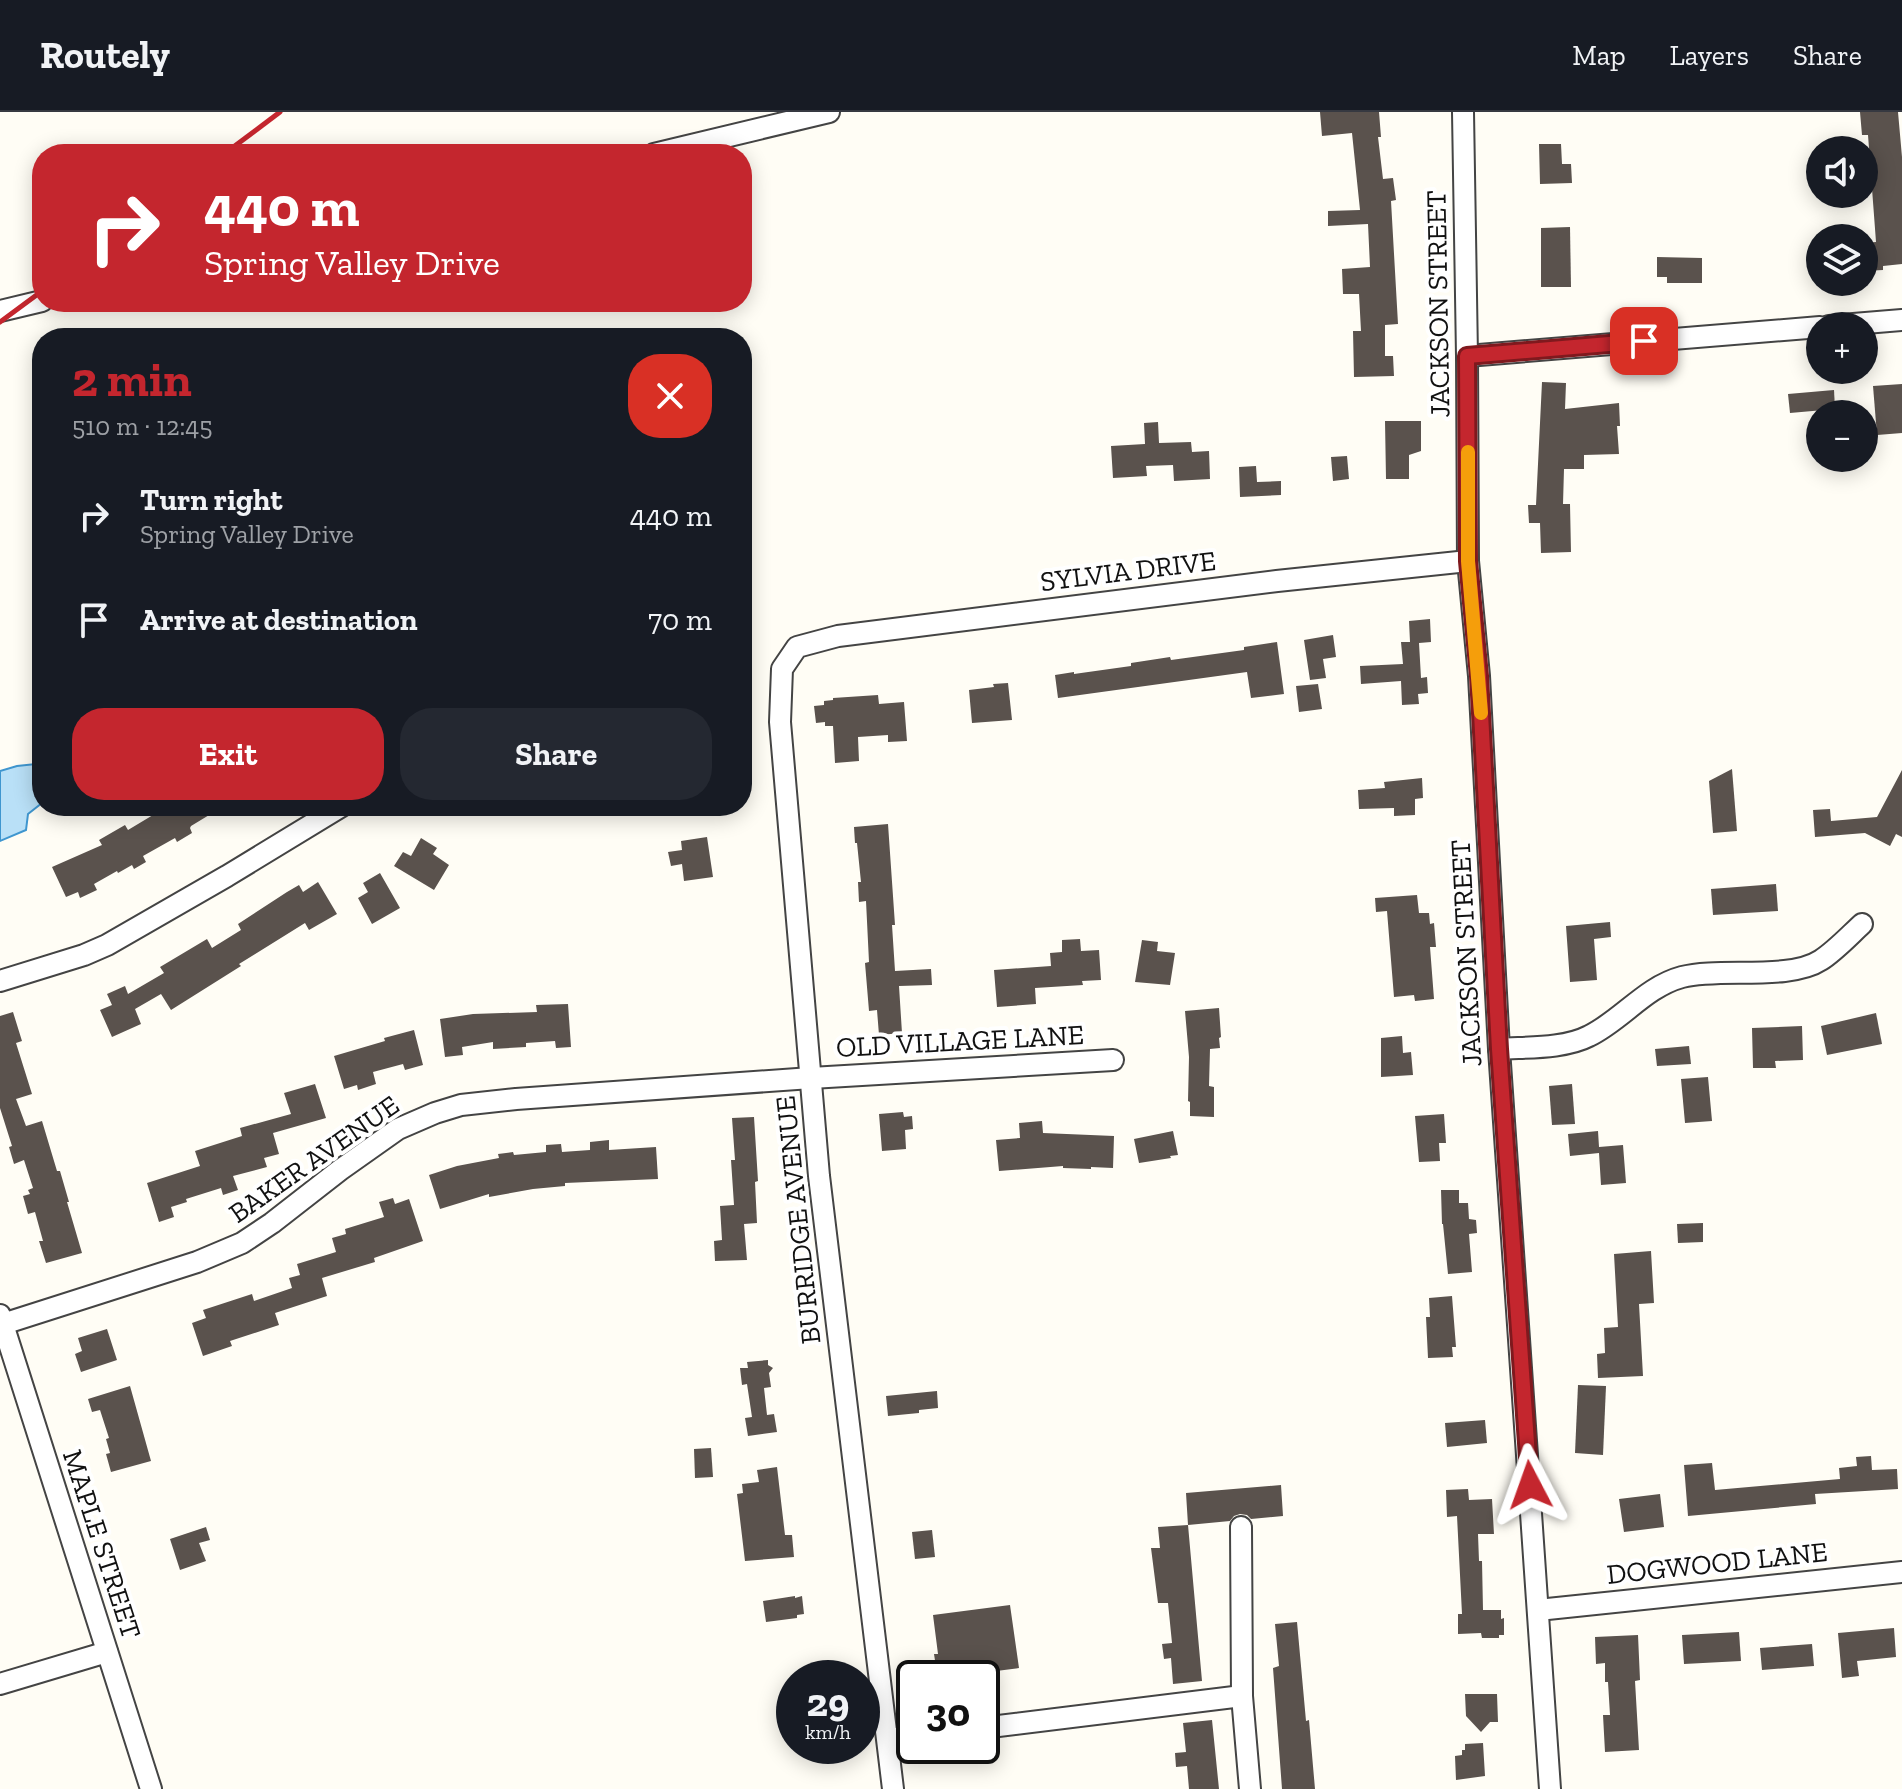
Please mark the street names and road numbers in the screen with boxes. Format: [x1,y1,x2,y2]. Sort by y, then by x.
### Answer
street label: JACKSON STREET [1420,190,1456,418]
street label: SYLVIA DRIVE [1038,544,1218,598]
street label: JACKSON STREET [1444,839,1488,1067]
street label: OLD VILLAGE LANE [835,1018,1085,1064]
street label: BAKER AVENUE [223,1088,405,1230]
street label: BURRIDGE AVENUE [769,1094,827,1346]
street label: MAPLE STREET [56,1445,148,1643]
street label: DOGWOOD LANE [1605,1535,1829,1591]

